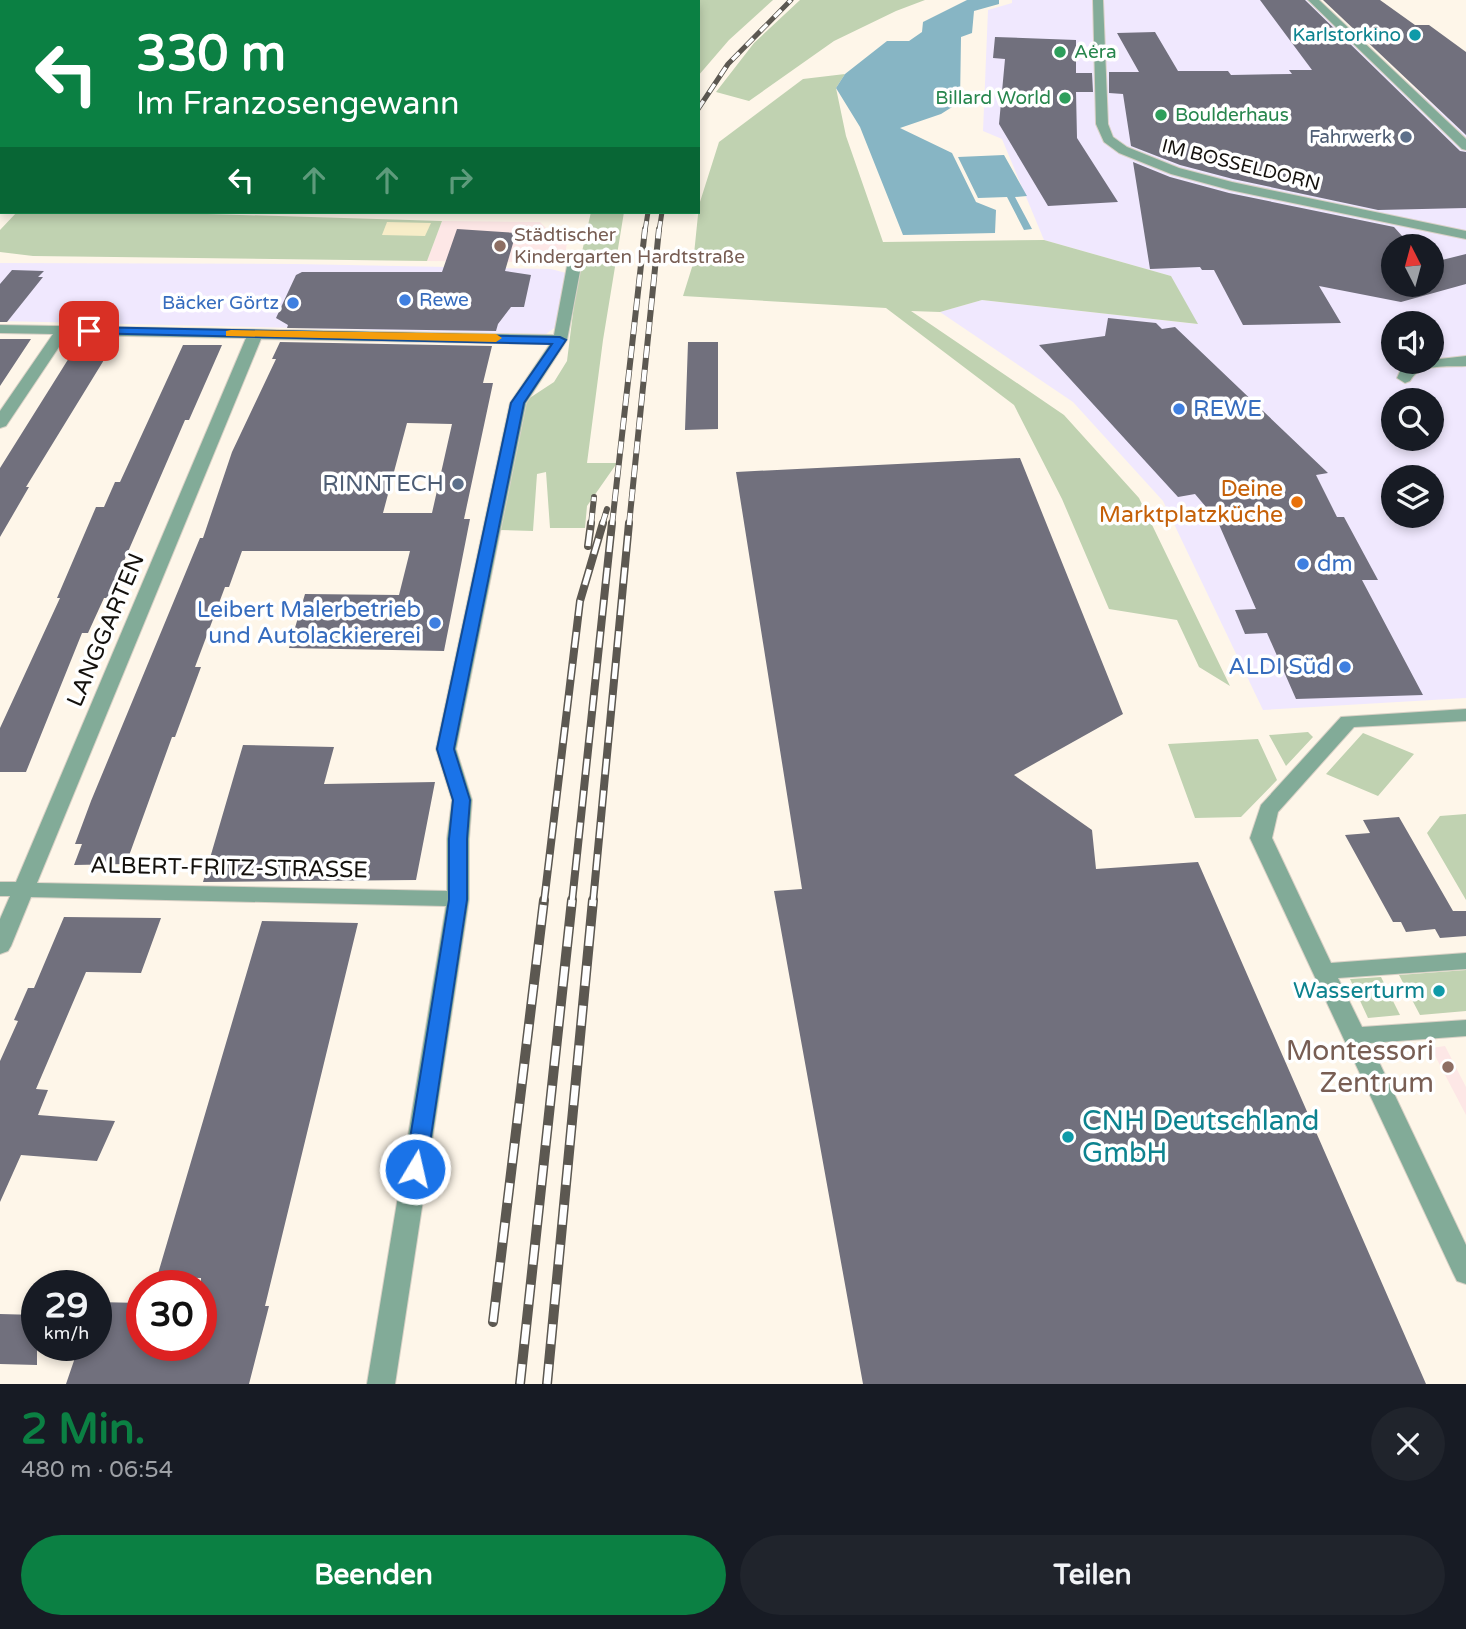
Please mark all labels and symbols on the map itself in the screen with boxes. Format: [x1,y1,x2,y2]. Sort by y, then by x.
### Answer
place label: Karlstorkino [1292,24,1401,46]
marker: Karlstorkino [1407,27,1423,43]
place label: Aėra [1074,41,1117,63]
marker: Aėra [1052,44,1068,60]
place label: Billard World [935,87,1051,109]
marker: Billard World [1057,90,1073,106]
place label: Boulderhaus [1175,104,1289,126]
marker: Boulderhaus [1153,107,1169,123]
place label: Fahrwerk [1309,126,1392,148]
marker: Fahrwerk [1398,129,1414,145]
street label: IM BOSSELDORN [1160,135,1322,195]
place label: Städtischer Kindergarten Hardtstraße [514,224,745,268]
north arrow [1381,234,1444,298]
marker: Städtischer Kindergarten Hardtstraße [492,238,508,254]
place label: Rewe [419,289,469,311]
place label: Bäcker Görtz [162,292,279,314]
marker: Rewe [397,292,413,308]
marker: Bäcker Görtz [285,295,301,311]
pin [59,301,119,361]
place label: REWE [1193,395,1262,423]
marker: REWE [1171,401,1187,417]
place label: RINNTECH [322,470,444,498]
place label: Deine Marktplatzküche [1099,475,1283,529]
marker: RINNTECH [450,476,466,492]
marker: Deine Marktplatzküche [1289,494,1305,510]
street label: LANGGARTEN [61,549,151,711]
place label: dm [1317,550,1353,578]
marker: dm [1295,556,1311,572]
place label: Leibert Malerbetrieb und Autolackiererei [197,596,421,650]
marker: Leibert Malerbetrieb und Autolackiererei [427,615,443,631]
place label: ALDI Süd [1228,653,1331,681]
marker: ALDI Süd [1337,659,1353,675]
street label: ALBERT-FRITZ-STRASSE [90,852,368,884]
place label: Wasserturm [1293,977,1425,1005]
marker: Wasserturm [1431,983,1447,999]
place label: Montessori Zentrum [1286,1034,1434,1100]
marker: Montessori Zentrum [1440,1059,1456,1075]
place label: CNH Deutschland GmbH [1082,1104,1319,1170]
marker: CNH Deutschland GmbH [1060,1129,1076,1145]
position arrow [378,1132,452,1206]
speed limit sign: 30 [126,1270,217,1361]

